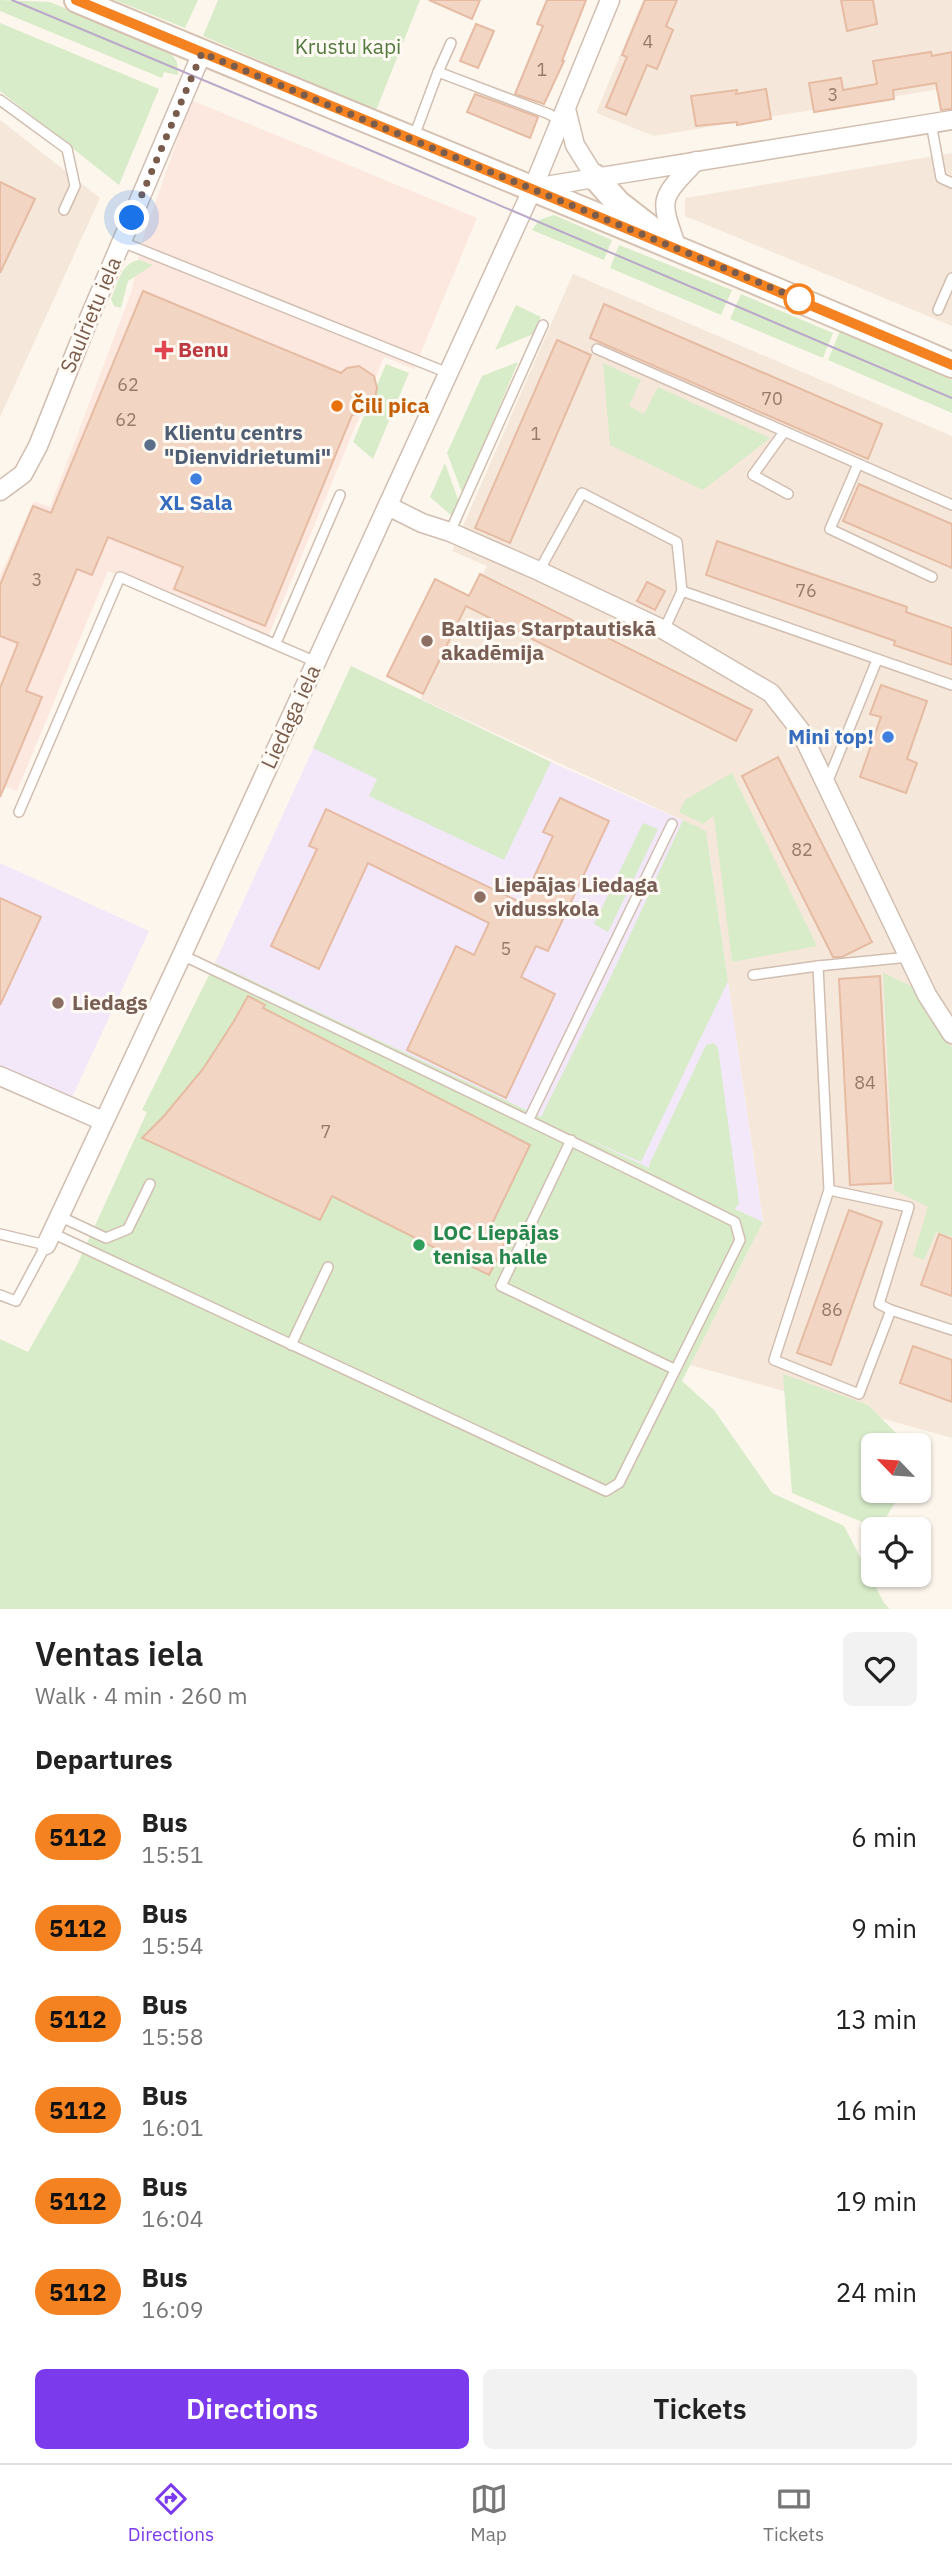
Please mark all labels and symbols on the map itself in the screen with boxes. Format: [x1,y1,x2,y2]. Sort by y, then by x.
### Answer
house number: 4 [643,30,654,53]
park label: Krustu kapi [295,32,401,60]
house number: 1 [537,58,547,81]
house number: 3 [828,83,838,106]
your location [114,200,149,235]
street label: Saulrietu iela [53,252,127,377]
unlabelled marker [784,284,814,314]
place label: Benu [178,335,229,363]
marker: Benu [156,342,172,358]
house number: 62 [117,373,139,396]
house number: 70 [761,387,783,410]
place label: Čili pica [351,391,430,419]
marker: Čili pica [329,398,345,414]
house number: 62 [115,408,137,431]
place label: Klientu centrs "Dienvidrietumi" [164,418,331,470]
house number: 1 [531,422,541,445]
marker: Klientu centrs "Dienvidrietumi" [142,437,158,453]
marker: XL Sala [188,471,204,487]
place label: XL Sala [159,488,233,516]
house number: 3 [32,568,42,591]
house number: 76 [795,579,817,602]
place label: Baltijas Starptautiskā akadēmija [441,614,656,666]
marker: Baltijas Starptautiskā akadēmija [419,633,435,649]
street label: Liedaga iela [254,660,326,773]
place label: Mini top! [788,722,874,750]
marker: Mini top! [880,729,896,745]
house number: 82 [791,838,813,861]
place label: Liepājas Liedaga vidusskola [494,870,658,922]
marker: Liepājas Liedaga vidusskola [472,889,488,905]
house number: 5 [501,937,511,960]
place label: Liedags [72,988,148,1016]
marker: Liedags [50,995,66,1011]
house number: 84 [854,1071,876,1094]
house number: 7 [321,1120,331,1143]
place label: LOC Liepājas tenisa halle [433,1218,559,1270]
marker: LOC Liepājas tenisa halle [411,1237,427,1253]
house number: 86 [821,1298,843,1321]
north arrow [861,1433,931,1503]

